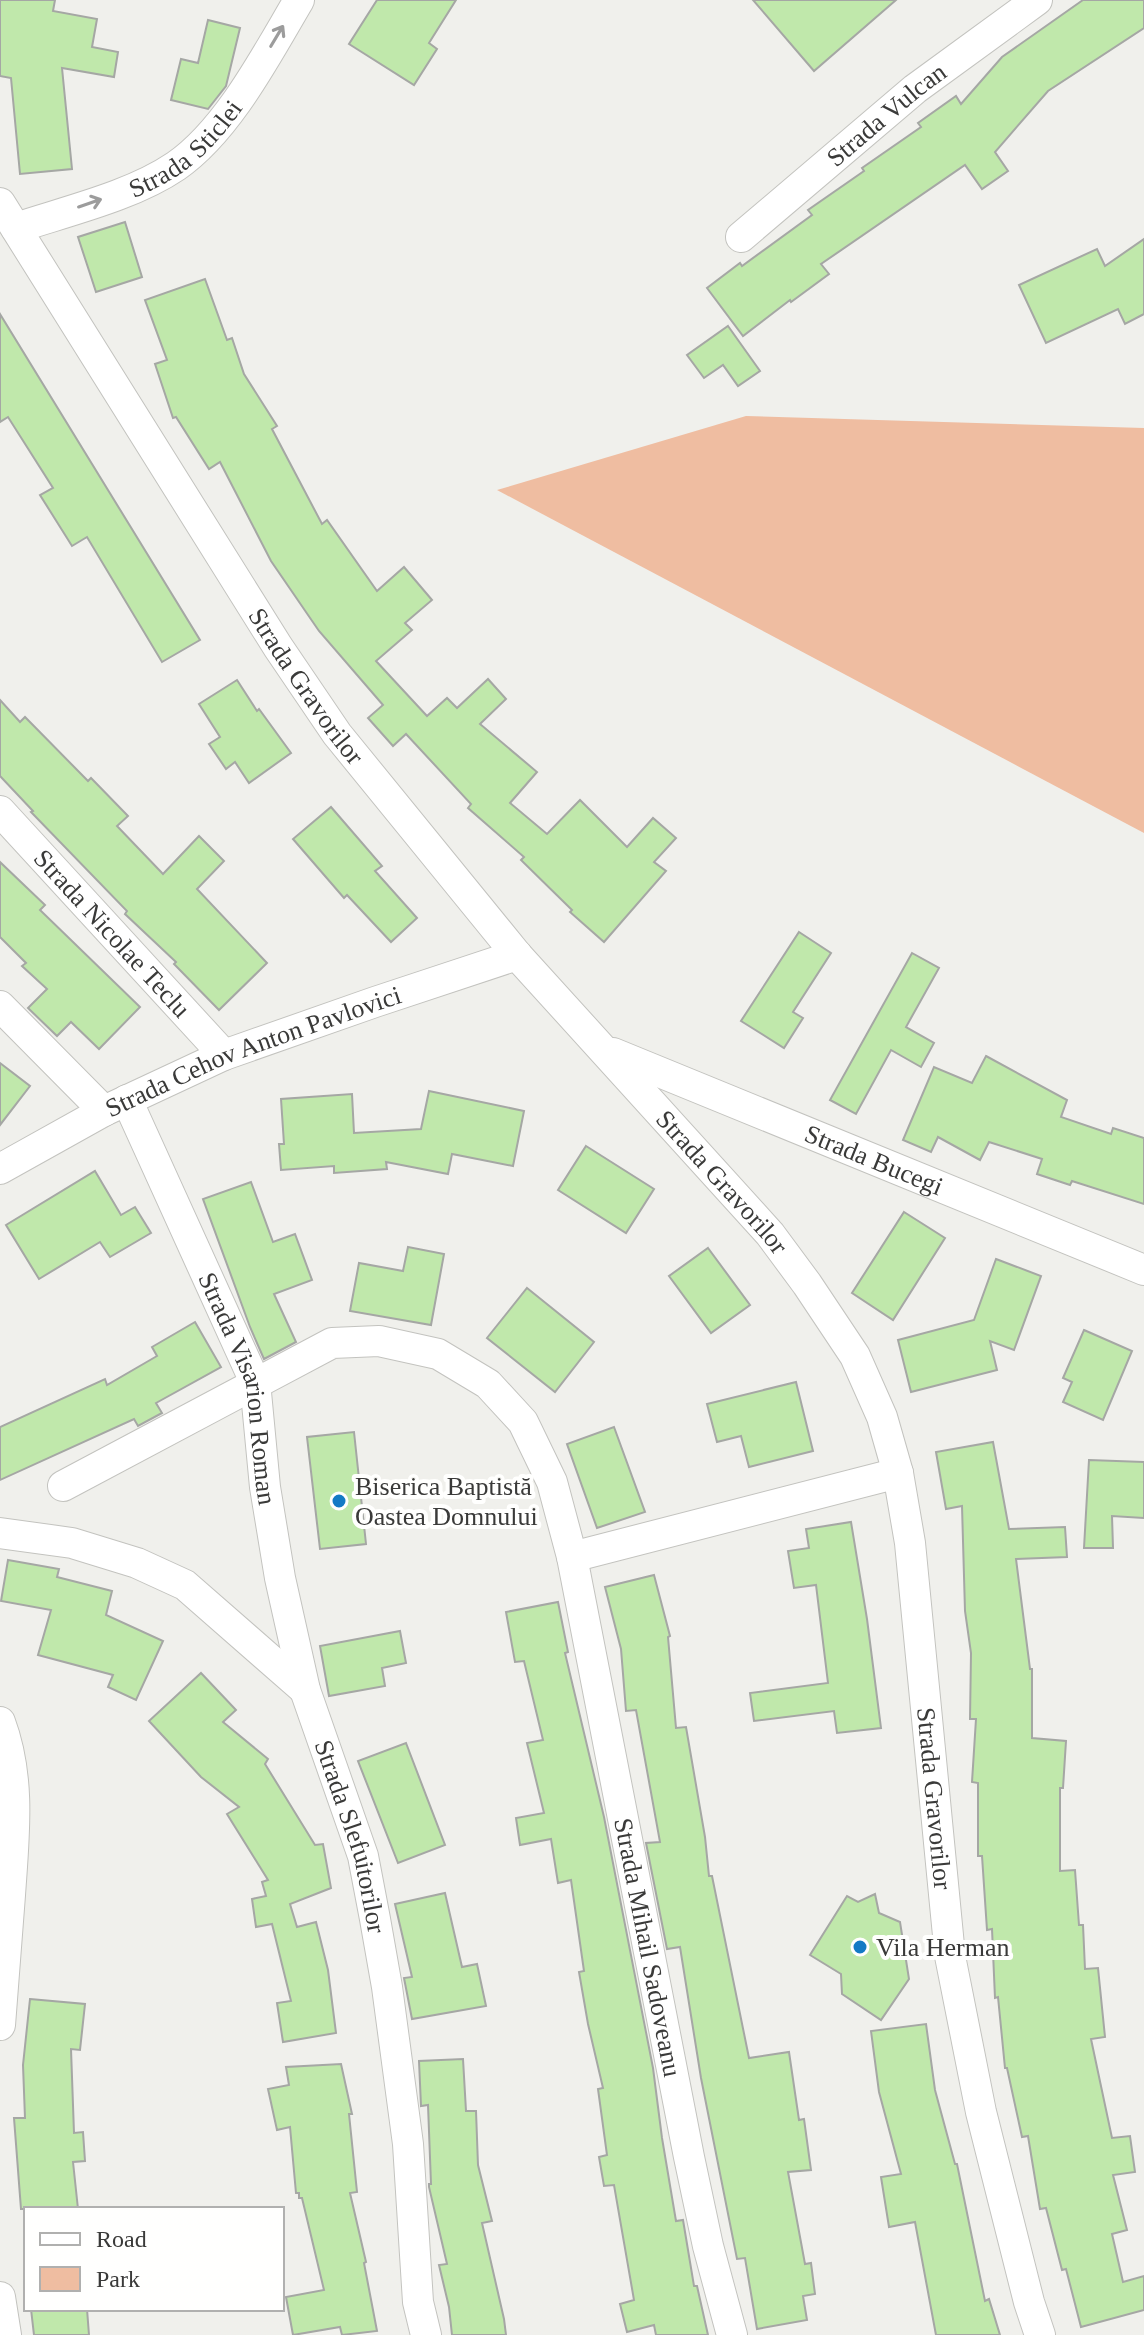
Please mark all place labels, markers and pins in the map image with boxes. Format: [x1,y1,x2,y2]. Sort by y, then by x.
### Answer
place label: Biserica Baptistă Oastea Domnului [355,1472,538,1531]
marker: Biserica Baptistă Oastea Domnului [330,1492,348,1510]
place label: Vila Herman [876,1933,1009,1962]
marker: Vila Herman [851,1938,869,1956]

